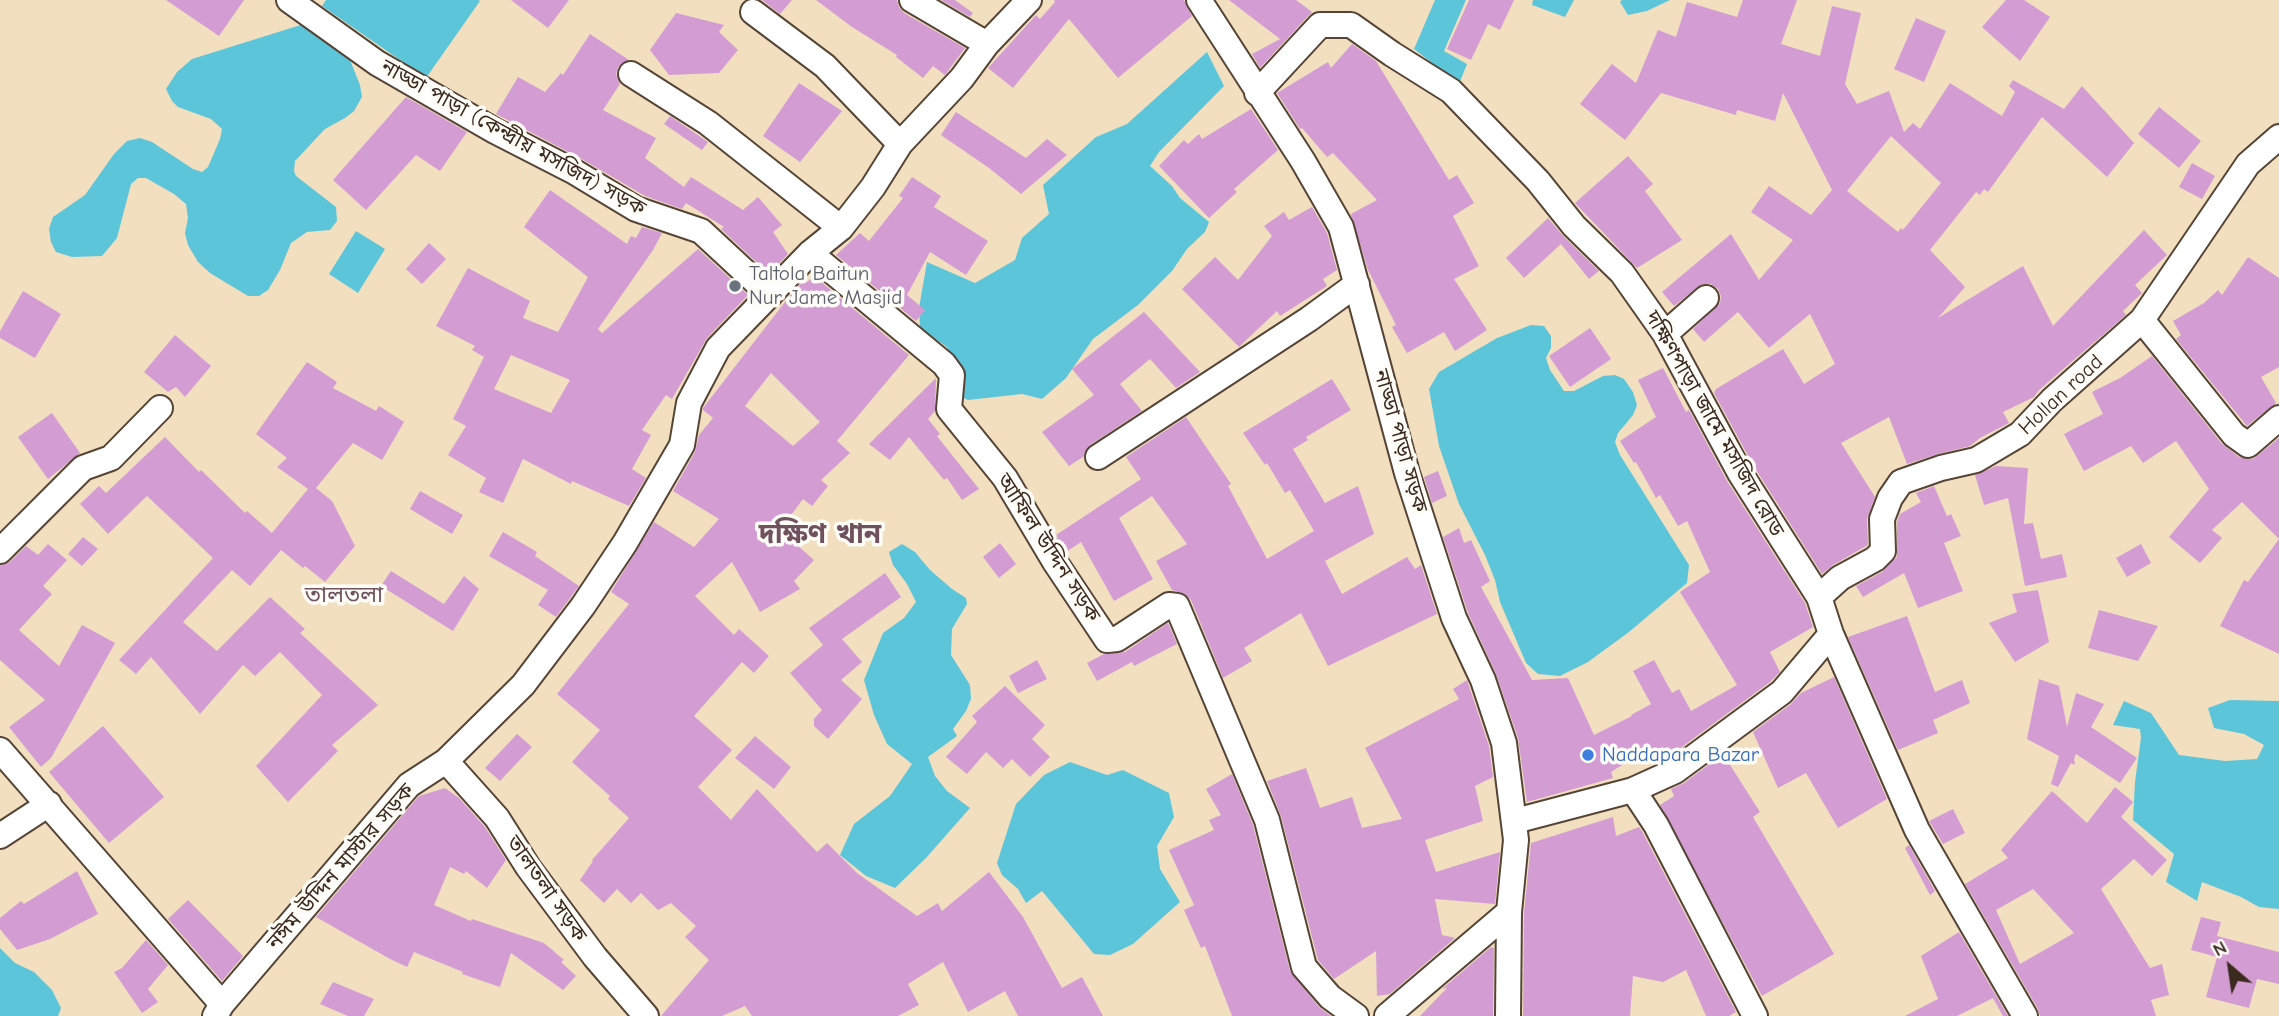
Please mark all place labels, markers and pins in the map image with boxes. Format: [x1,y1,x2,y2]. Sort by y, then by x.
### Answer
place label: Taltola Baitun Nur Jame Masjid [749,261,902,311]
marker: Taltola Baitun Nur Jame Masjid [727,278,743,294]
place label: Naddapara Bazar [1602,742,1759,768]
marker: Naddapara Bazar [1580,747,1596,763]

